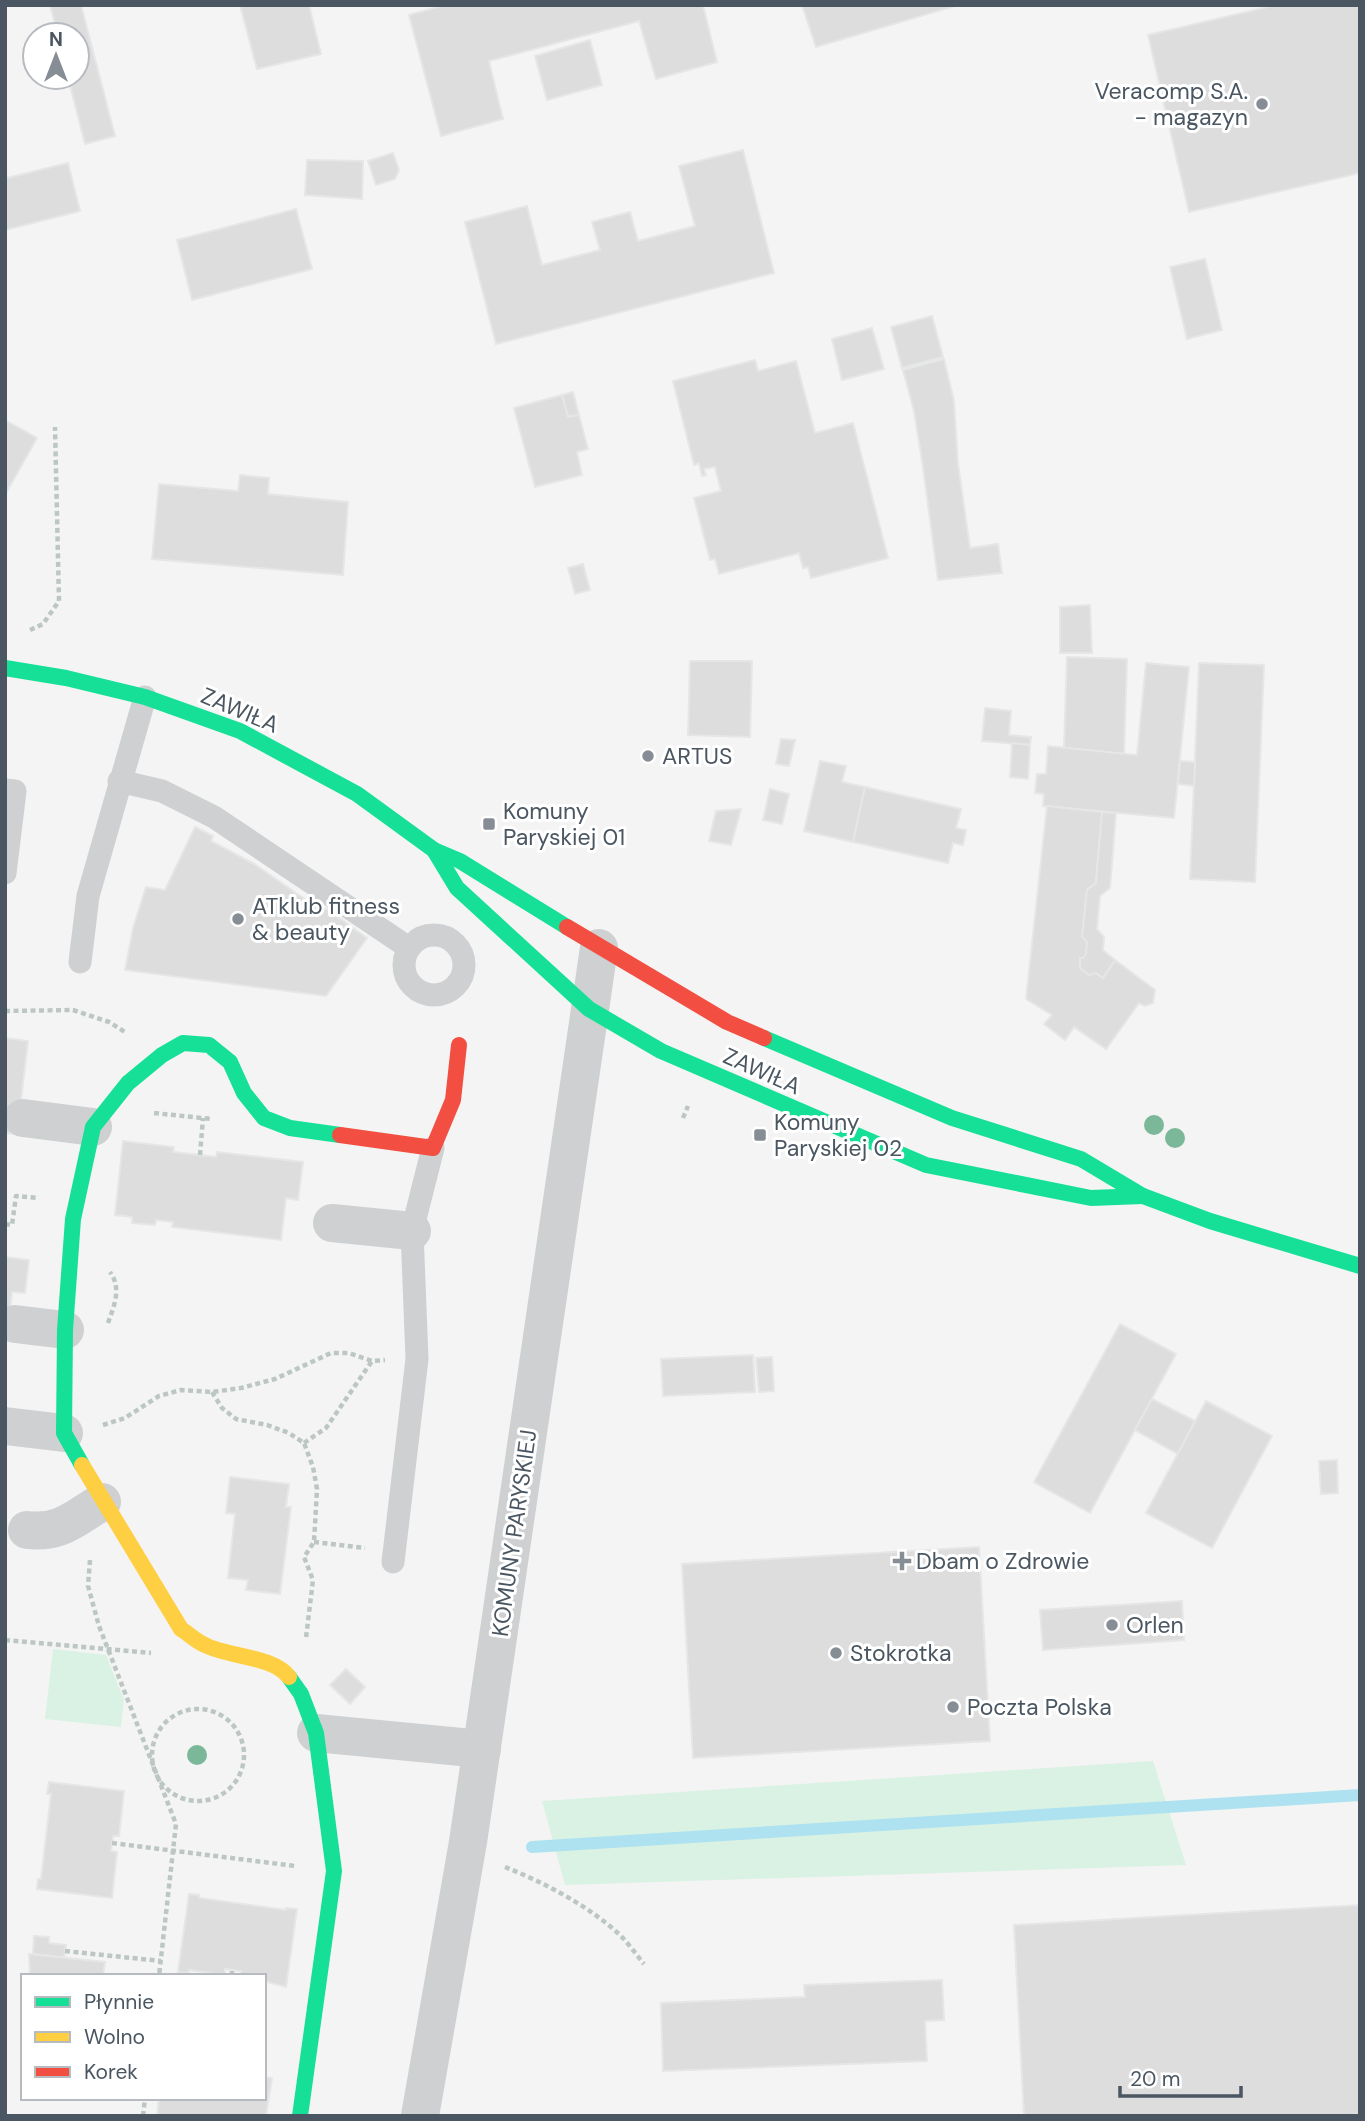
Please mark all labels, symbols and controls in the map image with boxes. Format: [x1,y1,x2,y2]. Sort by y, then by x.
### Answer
north arrow [21,21,91,91]
text: N [49,27,63,52]
place label: Veracomp S.A. - magazyn [1094,76,1248,132]
marker: Veracomp S.A. - magazyn [1254,96,1270,112]
street label: ZAWIŁA [197,680,283,740]
place label: ARTUS [662,741,732,771]
marker: ARTUS [640,748,656,764]
place label: Komuny Paryskiej 01 [503,796,625,852]
marker: Komuny Paryskiej 01 [481,816,497,832]
place label: ATklub fitness & beauty [252,891,400,947]
marker: ATklub fitness & beauty [230,911,246,927]
street label: ZAWIŁA [719,1041,805,1101]
place label: Komuny Paryskiej 02 [774,1107,902,1163]
marker: Komuny Paryskiej 02 [752,1127,768,1143]
street label: KOMUNY PARYSKIEJ [485,1428,543,1638]
place label: Dbam o Zdrowie [916,1546,1089,1576]
marker: Dbam o Zdrowie [894,1553,910,1569]
place label: Orlen [1126,1610,1184,1640]
marker: Orlen [1104,1617,1120,1633]
place label: Stokrotka [850,1638,952,1668]
marker: Stokrotka [828,1645,844,1661]
place label: Poczta Polska [967,1692,1112,1722]
marker: Poczta Polska [945,1699,961,1715]
legend [21,1974,266,2100]
text: Płynnie [84,1988,154,2016]
text: Wolno [84,2023,145,2051]
scale bar [1120,2054,1241,2098]
text: Korek [84,2058,138,2086]
text: 20 m [1130,2065,1181,2093]

